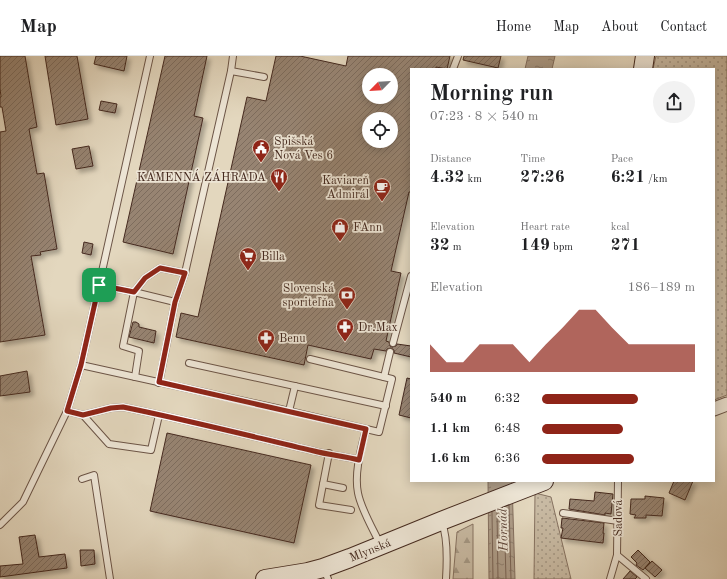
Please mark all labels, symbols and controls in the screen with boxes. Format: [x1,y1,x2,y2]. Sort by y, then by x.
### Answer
text: Map [20,18,57,37]
text: Home [496,20,531,34]
text: Map [553,20,579,34]
text: About [601,20,638,34]
text: Contact [660,20,707,34]
north arrow [362,68,398,104]
map controls [362,68,398,148]
button: share [653,81,695,123]
text: Morning run [430,83,553,105]
text: 07:23 · 8 × 540 m [430,110,538,123]
button: locate [362,112,398,148]
place label: Spišská Nová Ves 6 [274,136,333,162]
public building icon: Spišská Nová Ves 6 [251,138,271,163]
text: Distance [430,154,471,165]
text: Time [520,154,545,165]
text: Pace [611,154,633,165]
restaurant icon: KAMENNÁ ZÁHRADA [269,167,289,192]
place label: KAMENNÁ ZÁHRADA [137,169,266,184]
text: 4.32 [430,169,464,186]
text: 27:26 [520,169,565,186]
text: 6:21 [611,169,645,186]
text: km [464,174,482,185]
text: /km [645,174,667,185]
place label: Kaviareň Admirál [322,175,370,201]
cafe icon: Kaviareň Admirál [372,177,392,202]
shop icon: FAnn [330,217,350,242]
place label: FAnn [353,222,383,234]
text: Elevation [430,222,475,233]
text: Heart rate [520,222,570,233]
text: kcal [611,222,630,233]
text: 32 [430,237,450,254]
text: 149 [520,237,550,254]
text: 271 [611,237,640,254]
text: m [450,242,462,253]
text: bpm [550,242,573,253]
supermarket icon: Billa [238,246,258,271]
place label: Billa [261,251,285,263]
pin [82,268,116,302]
icon: arrive [88,274,110,296]
text: Elevation [430,281,483,294]
text: 186–189 m [628,281,695,294]
place label: Slovenská sporiteľňa [282,283,334,309]
bank icon: Slovenská sporiteľňa [337,285,357,310]
pharmacy icon: Dr.Max [335,317,355,342]
place label: Dr.Max [358,322,398,334]
pharmacy icon: Benu [256,328,276,353]
place label: Benu [279,333,306,345]
text: 540 m [430,392,467,405]
text: 6:32 [494,392,520,405]
text: 1.1 km [430,422,470,435]
text: 6:48 [494,422,520,435]
text: 1.6 km [430,452,470,465]
text: 6:36 [494,452,520,465]
street label: Sadová [613,499,625,536]
water label: Hornád [497,508,510,553]
street label: Mlynská [348,537,393,565]

